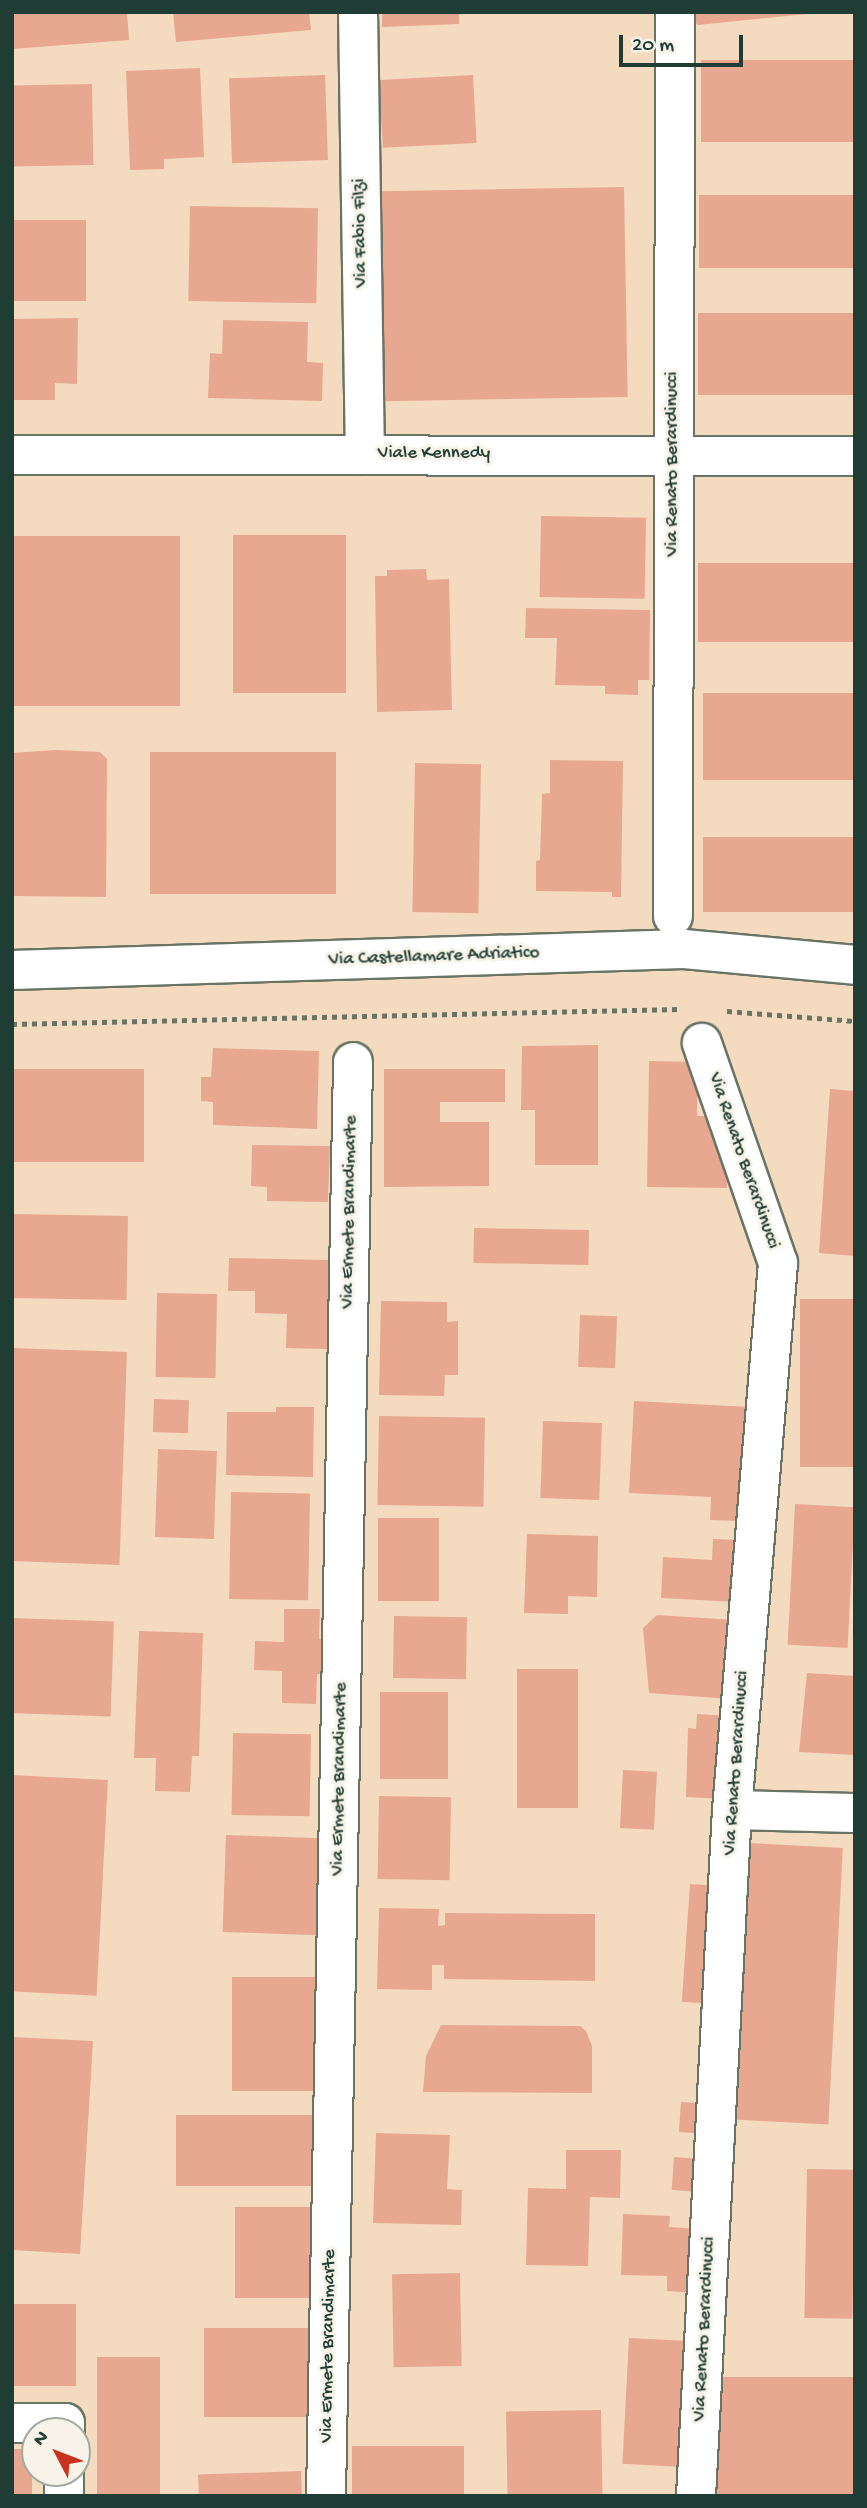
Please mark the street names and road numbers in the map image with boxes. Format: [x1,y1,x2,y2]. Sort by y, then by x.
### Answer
street label: Via Fabio Filzi [349,178,373,288]
street label: Via Renato Berardinucci [662,372,684,556]
street label: Viale Kennedy [378,443,490,465]
street label: Via Castellamare Adriatico [328,942,540,972]
street label: Via Renato Berardinucci [702,1070,784,1252]
street label: Via Ermete Brandimarte [337,1115,363,1309]
street label: Via Renato Berardinucci [719,1670,755,1856]
street label: Via Ermete Brandimarte [327,1682,353,1876]
street label: Via Renato Berardinucci [689,2236,721,2422]
street label: Via Ermete Brandimarte [316,2249,342,2443]

